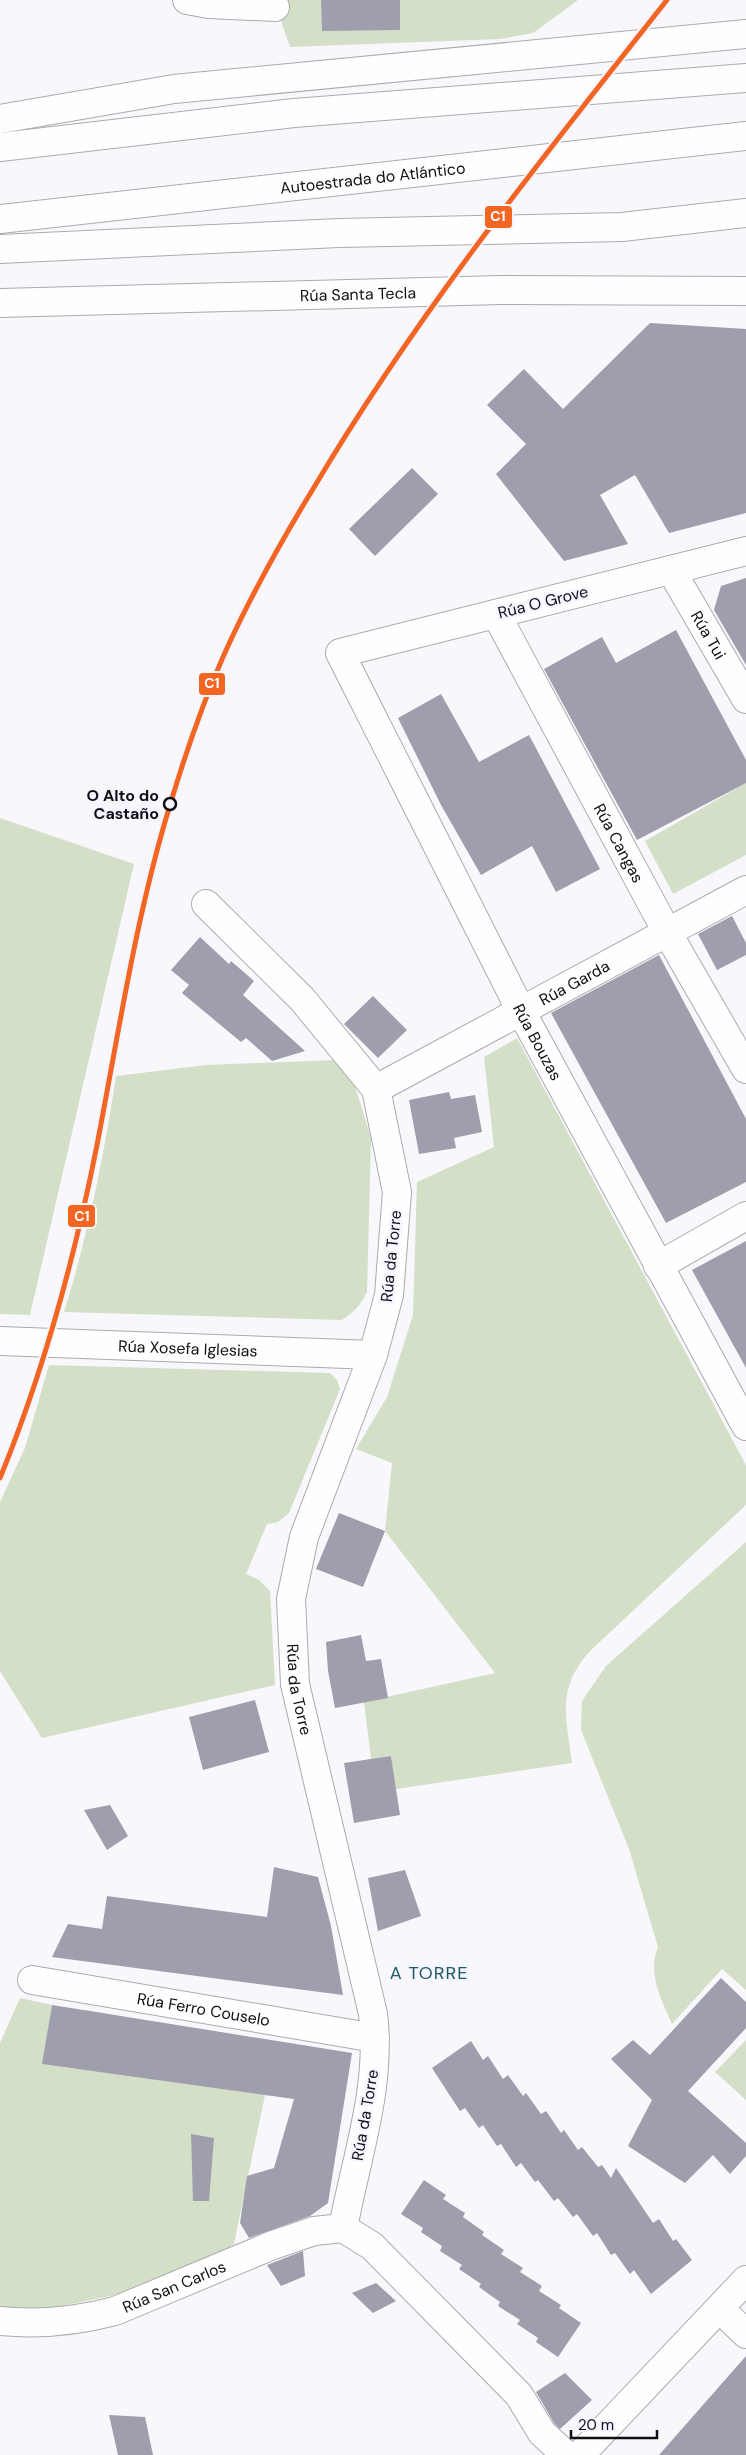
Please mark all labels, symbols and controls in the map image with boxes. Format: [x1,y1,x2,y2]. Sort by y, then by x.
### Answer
street label: Autoestrada do Atlántico [279,157,466,198]
line badge: C1 [484,205,513,229]
text: C1 [490,207,506,225]
street label: Rúa Santa Tecla [300,282,416,306]
street label: Rúa O Grove [496,581,590,623]
street label: Rúa Tui [686,607,731,663]
line badge: C1 [198,672,226,696]
text: C1 [204,674,220,692]
place label: O Alto do Castaño [87,785,159,824]
marker: O Alto do Castaño [163,797,177,811]
street label: Rúa Cangas [589,800,649,886]
street label: Rúa Garda [535,955,613,1010]
street label: Rúa Bouzas [509,1000,567,1084]
line badge: C1 [67,1204,96,1228]
text: C1 [74,1207,90,1225]
street label: Rúa da Torre [376,1209,406,1303]
street label: Rúa Xosefa Iglesias [118,1335,258,1361]
street label: Rúa da Torre [283,1643,317,1737]
district label: A TORRE [390,1961,468,1985]
street label: Rúa Ferro Couselo [135,1987,272,2031]
street label: Rúa da Torre [347,2068,383,2162]
street label: Rúa San Carlos [119,2255,229,2317]
scale bar [571,2408,657,2440]
text: 20 m [578,2415,614,2435]

